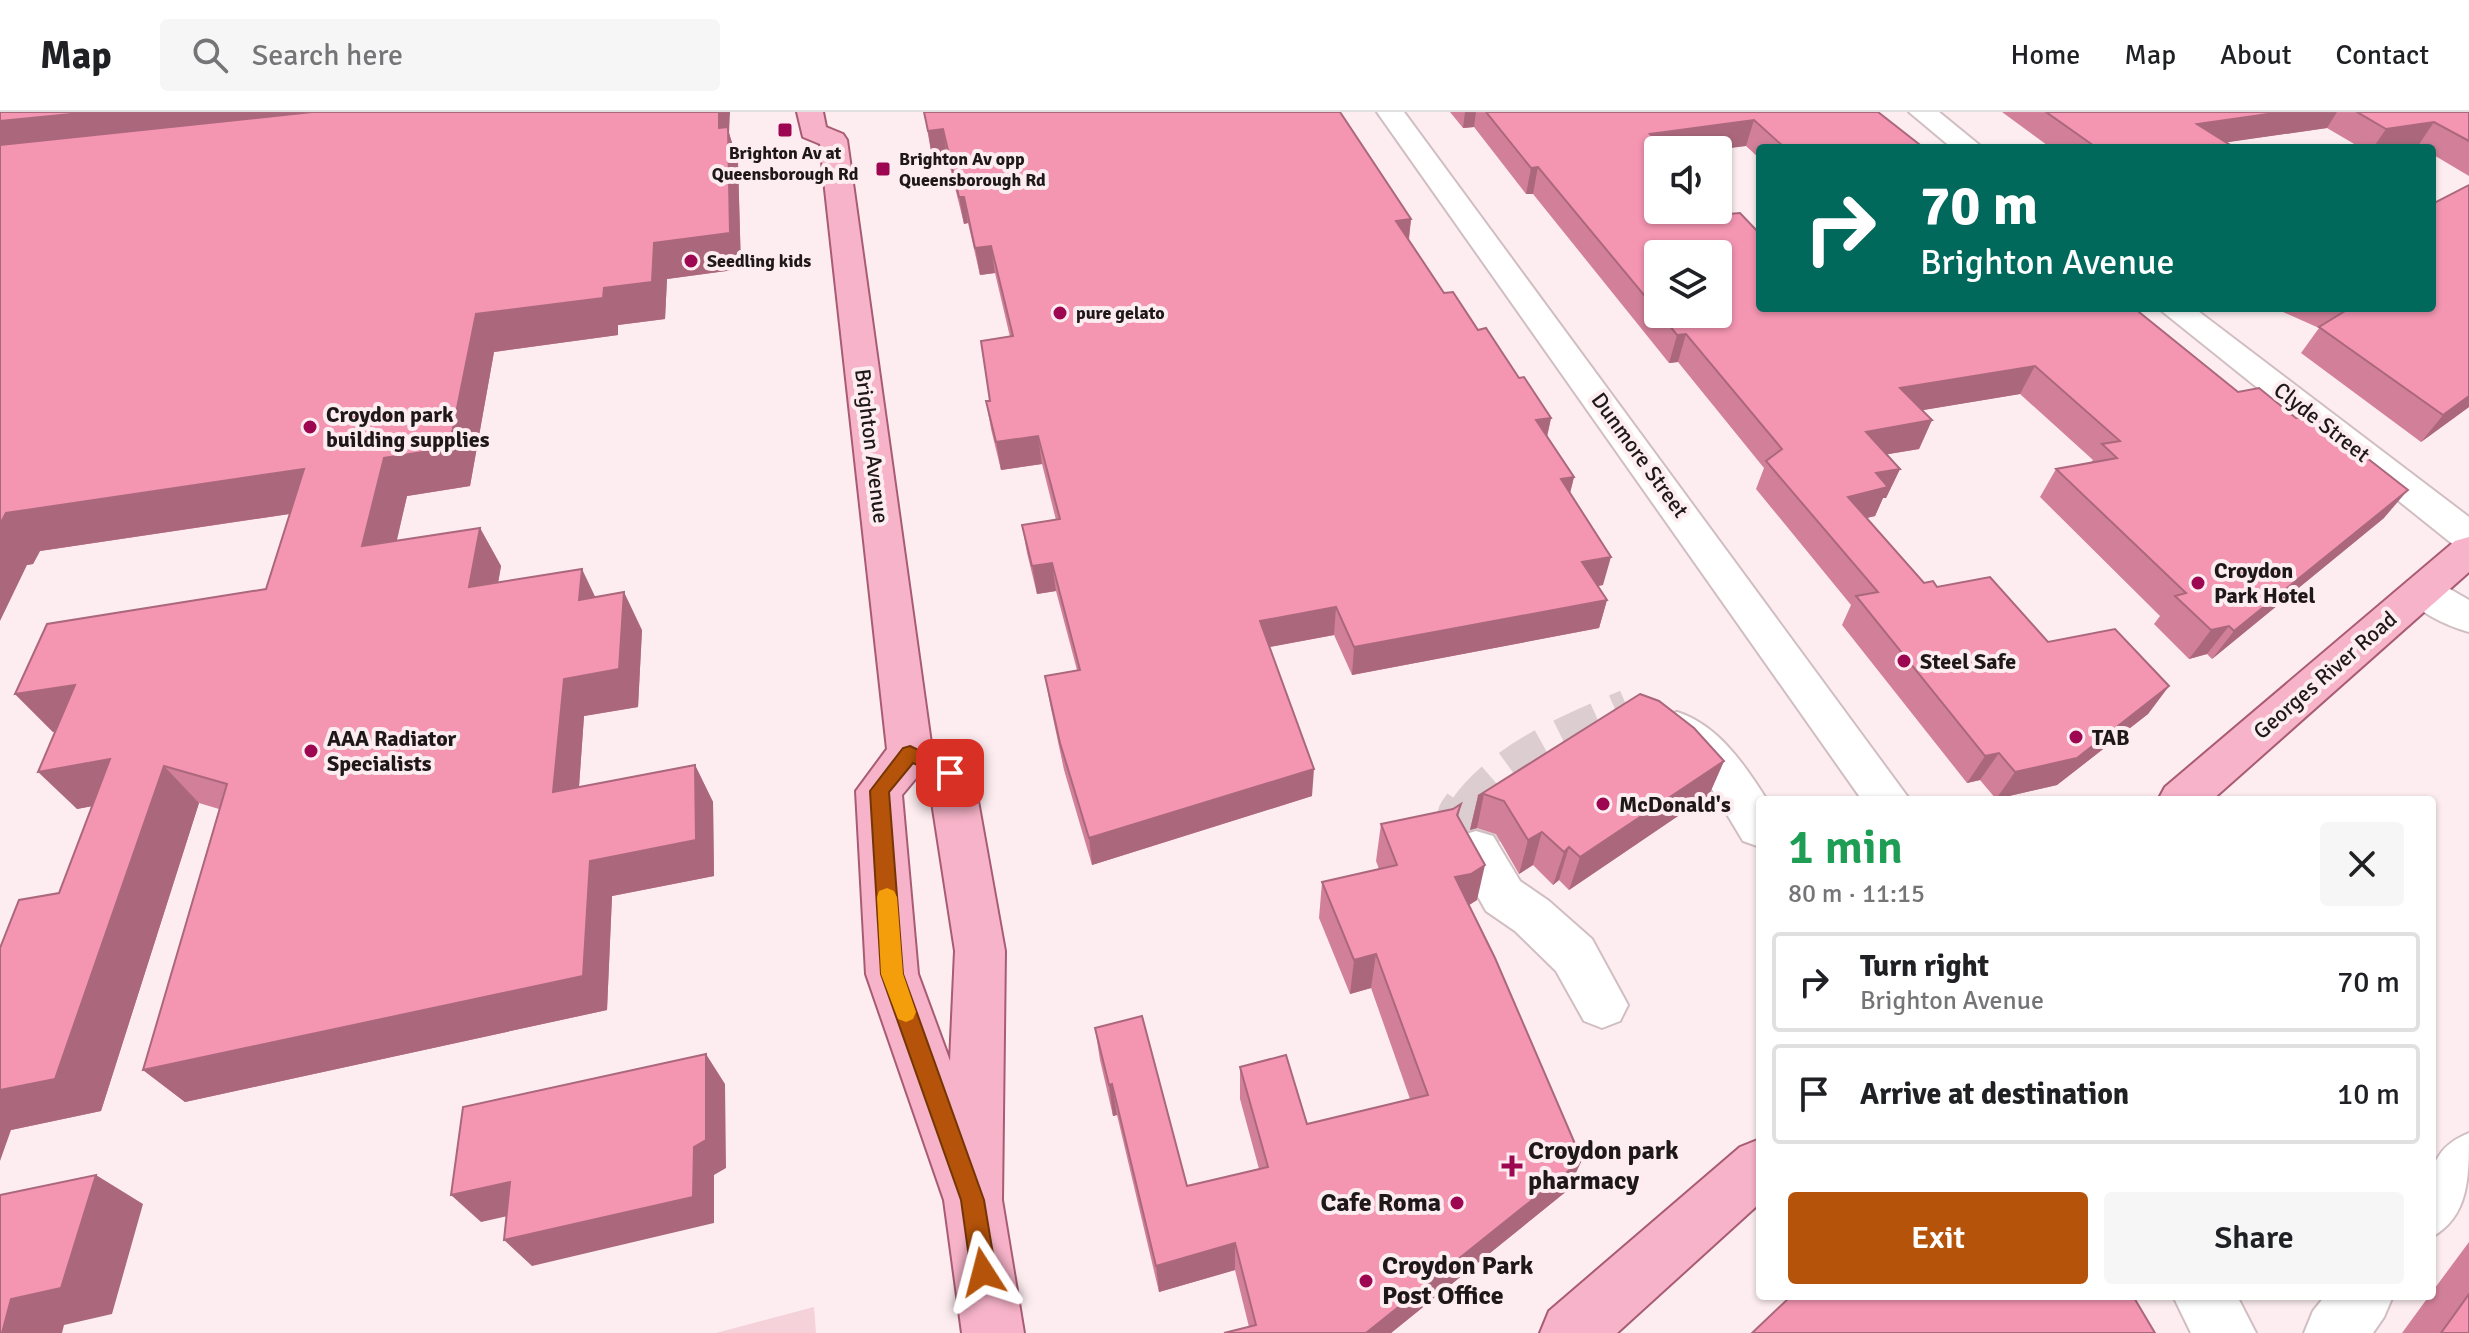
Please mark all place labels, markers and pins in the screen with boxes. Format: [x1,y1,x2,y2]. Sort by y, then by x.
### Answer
marker: Brighton Av at Queensborough Rd [776,121,794,139]
place label: Brighton Av at Queensborough Rd [712,142,859,185]
place label: Brighton Av opp Queensborough Rd [899,148,1046,191]
marker: Brighton Av opp Queensborough Rd [874,160,892,178]
place label: Seedling kids [707,250,811,272]
marker: Seedling kids [682,252,700,270]
place label: pure gelato [1076,302,1165,324]
marker: pure gelato [1051,304,1069,322]
place label: Croydon park building supplies [326,401,490,453]
marker: Croydon park building supplies [301,418,319,436]
place label: Croydon Park Hotel [2214,557,2315,609]
marker: Croydon Park Hotel [2189,574,2207,592]
place label: Steel Safe [1920,648,2016,675]
marker: Steel Safe [1895,652,1913,670]
place label: TAB [2092,724,2129,751]
place label: AAA Radiator Specialists [327,725,457,777]
marker: TAB [2067,728,2085,746]
pin [916,739,984,807]
marker: AAA Radiator Specialists [302,742,320,760]
place label: McDonald's [1619,791,1731,818]
marker: McDonald's [1594,795,1612,813]
place label: Croydon park pharmacy [1528,1135,1679,1197]
marker: Croydon park pharmacy [1503,1157,1521,1175]
place label: Cafe Roma [1320,1187,1441,1219]
marker: Cafe Roma [1448,1194,1466,1212]
place label: Croydon Park Post Office [1382,1250,1534,1312]
marker: Croydon Park Post Office [1357,1272,1375,1290]

